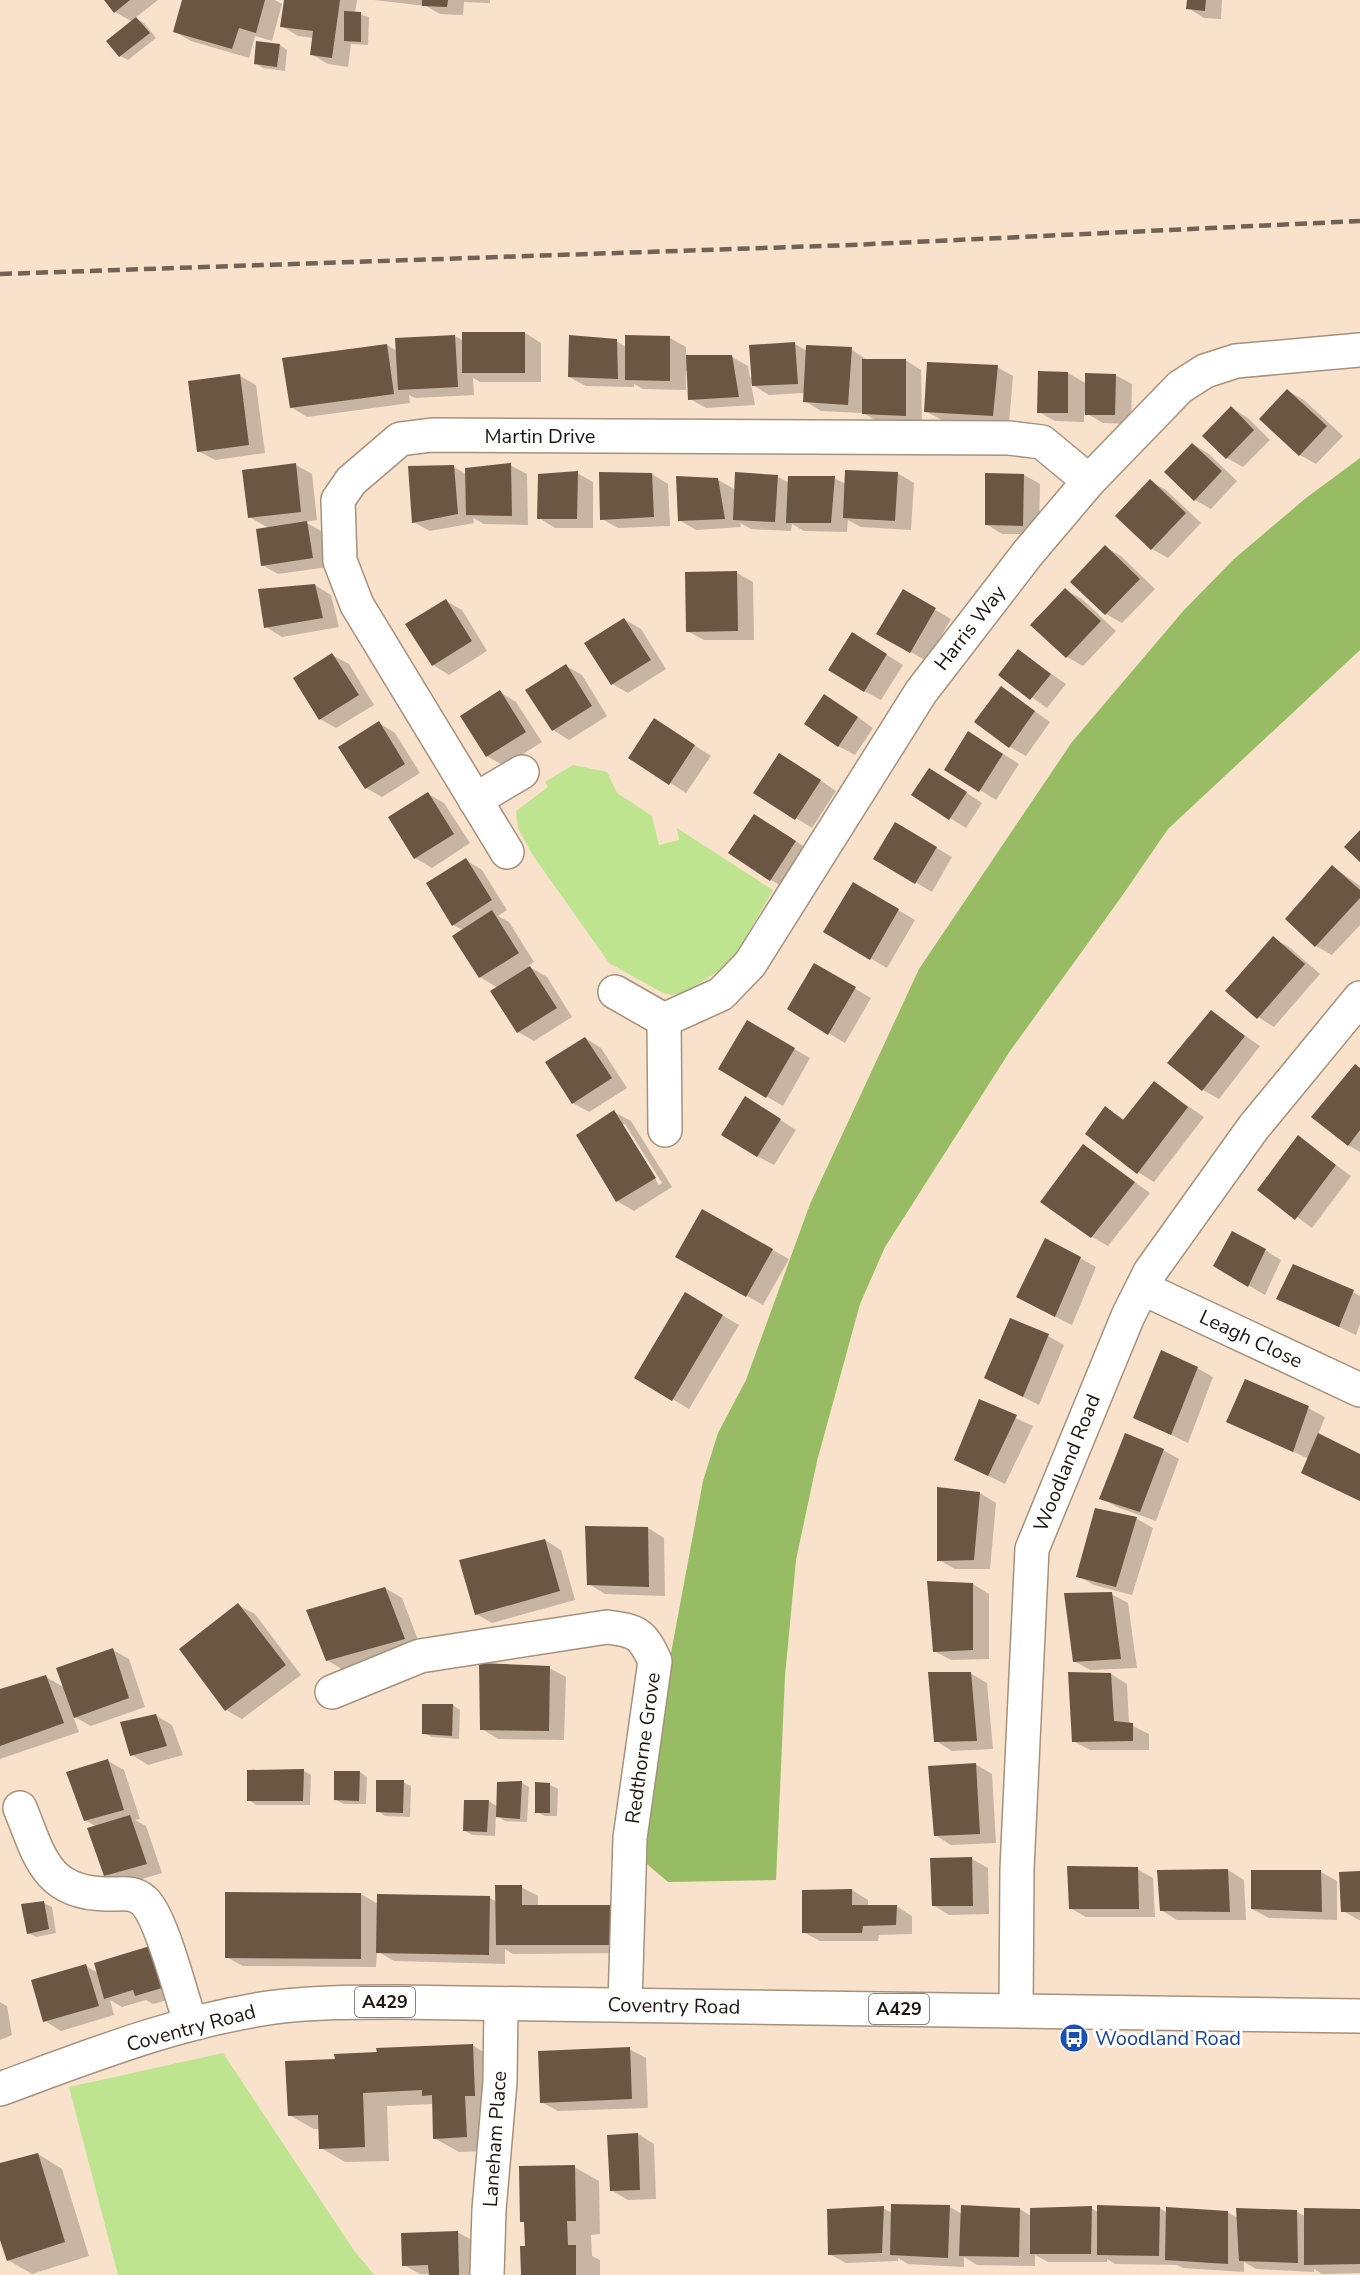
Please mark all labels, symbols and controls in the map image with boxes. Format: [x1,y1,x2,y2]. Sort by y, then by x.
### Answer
street label: Martin Drive [485,423,595,450]
street label: Harris Way [928,579,1012,676]
street label: Leagh Close [1195,1303,1307,1375]
street label: Woodland Road [1027,1390,1107,1536]
street label: Redthorne Grove [619,1671,667,1825]
road number: A429 [355,1987,415,2017]
street label: Coventry Road [607,1991,741,2021]
road number: A429 [869,1994,929,2024]
street label: Coventry Road [123,1998,259,2058]
bus stop icon: Woodland Road [1058,2022,1090,2054]
place label: Woodland Road [1095,2025,1241,2052]
street label: Laneham Place [477,2070,513,2208]

